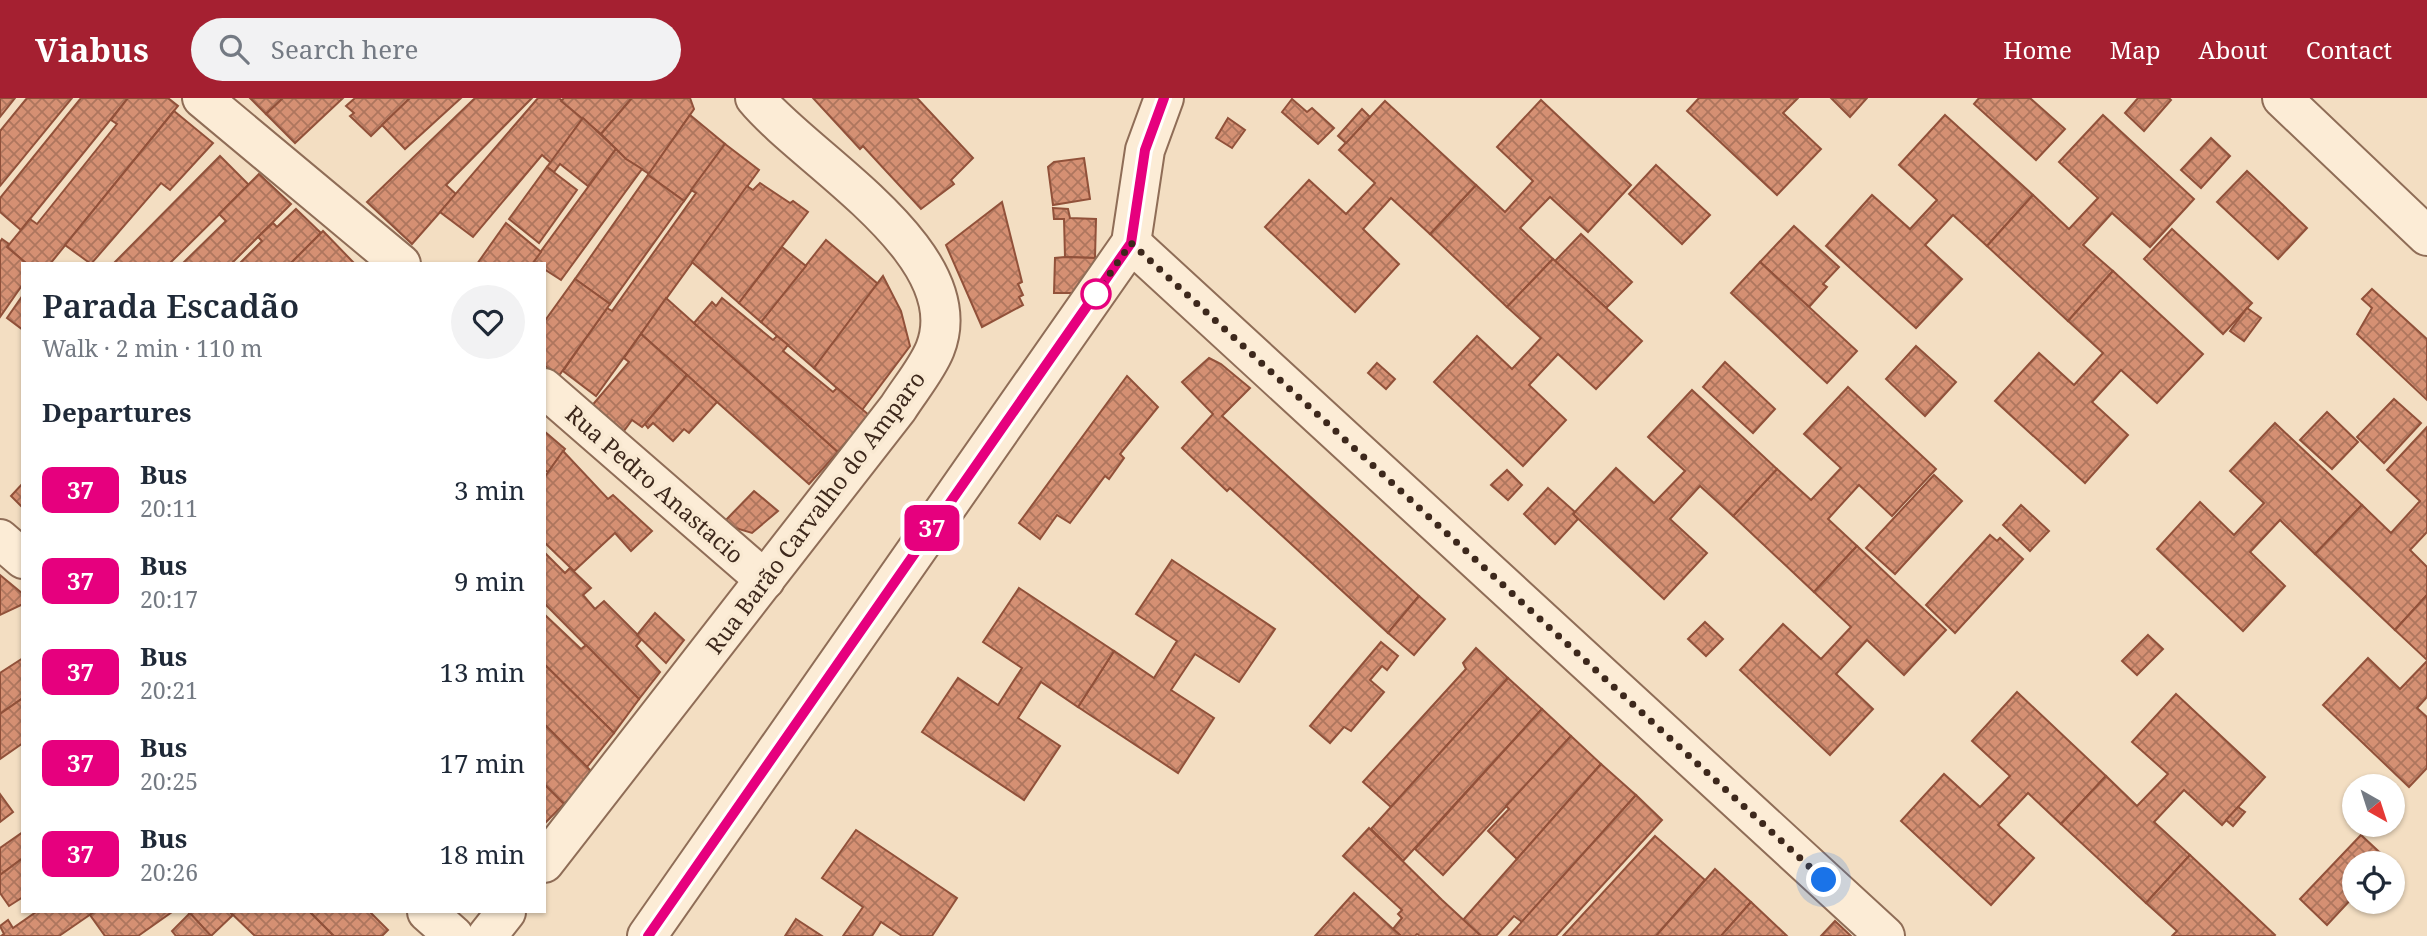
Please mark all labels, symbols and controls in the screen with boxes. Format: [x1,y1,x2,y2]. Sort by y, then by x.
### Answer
search box [191,18,681,81]
text: Viabus [35,27,149,72]
icon: search [215,30,253,68]
text: Search here [271,31,418,67]
text: Home [2003,33,2072,66]
text: Map [2110,33,2161,66]
text: About [2199,33,2268,66]
text: Contact [2306,33,2392,66]
unlabelled marker [1081,279,1111,309]
text: Parada Escadão [42,283,299,328]
button: heart [451,285,525,359]
text: Walk · 2 min · 110 m [42,332,262,364]
street label: Rua Barão Carvalho do Amparo [698,364,932,660]
text: Departures [42,394,192,430]
street label: Rua Pedro Anastacio [559,398,751,570]
text: Bus [140,456,187,492]
text: 3 min [454,472,525,508]
text: 37 [67,473,94,506]
text: 20:11 [140,492,198,524]
line badge: 37 [900,505,964,551]
text: 37 [918,511,946,544]
text: Bus [140,547,187,583]
text: 9 min [454,563,525,599]
text: 37 [67,564,94,597]
text: 20:17 [140,583,198,615]
text: Bus [140,638,187,674]
text: 13 min [440,654,525,690]
text: 37 [67,655,94,688]
text: 20:21 [140,674,198,706]
text: Bus [140,729,187,765]
text: 17 min [440,745,525,781]
text: 37 [67,746,94,779]
text: 20:25 [140,765,198,797]
north arrow [2342,774,2404,836]
map controls [2342,774,2405,914]
text: Bus [140,820,187,856]
text: 18 min [440,836,525,872]
text: 37 [67,837,94,870]
button: locate [2342,851,2405,914]
text: 20:26 [140,856,198,888]
your location [1806,862,1841,897]

